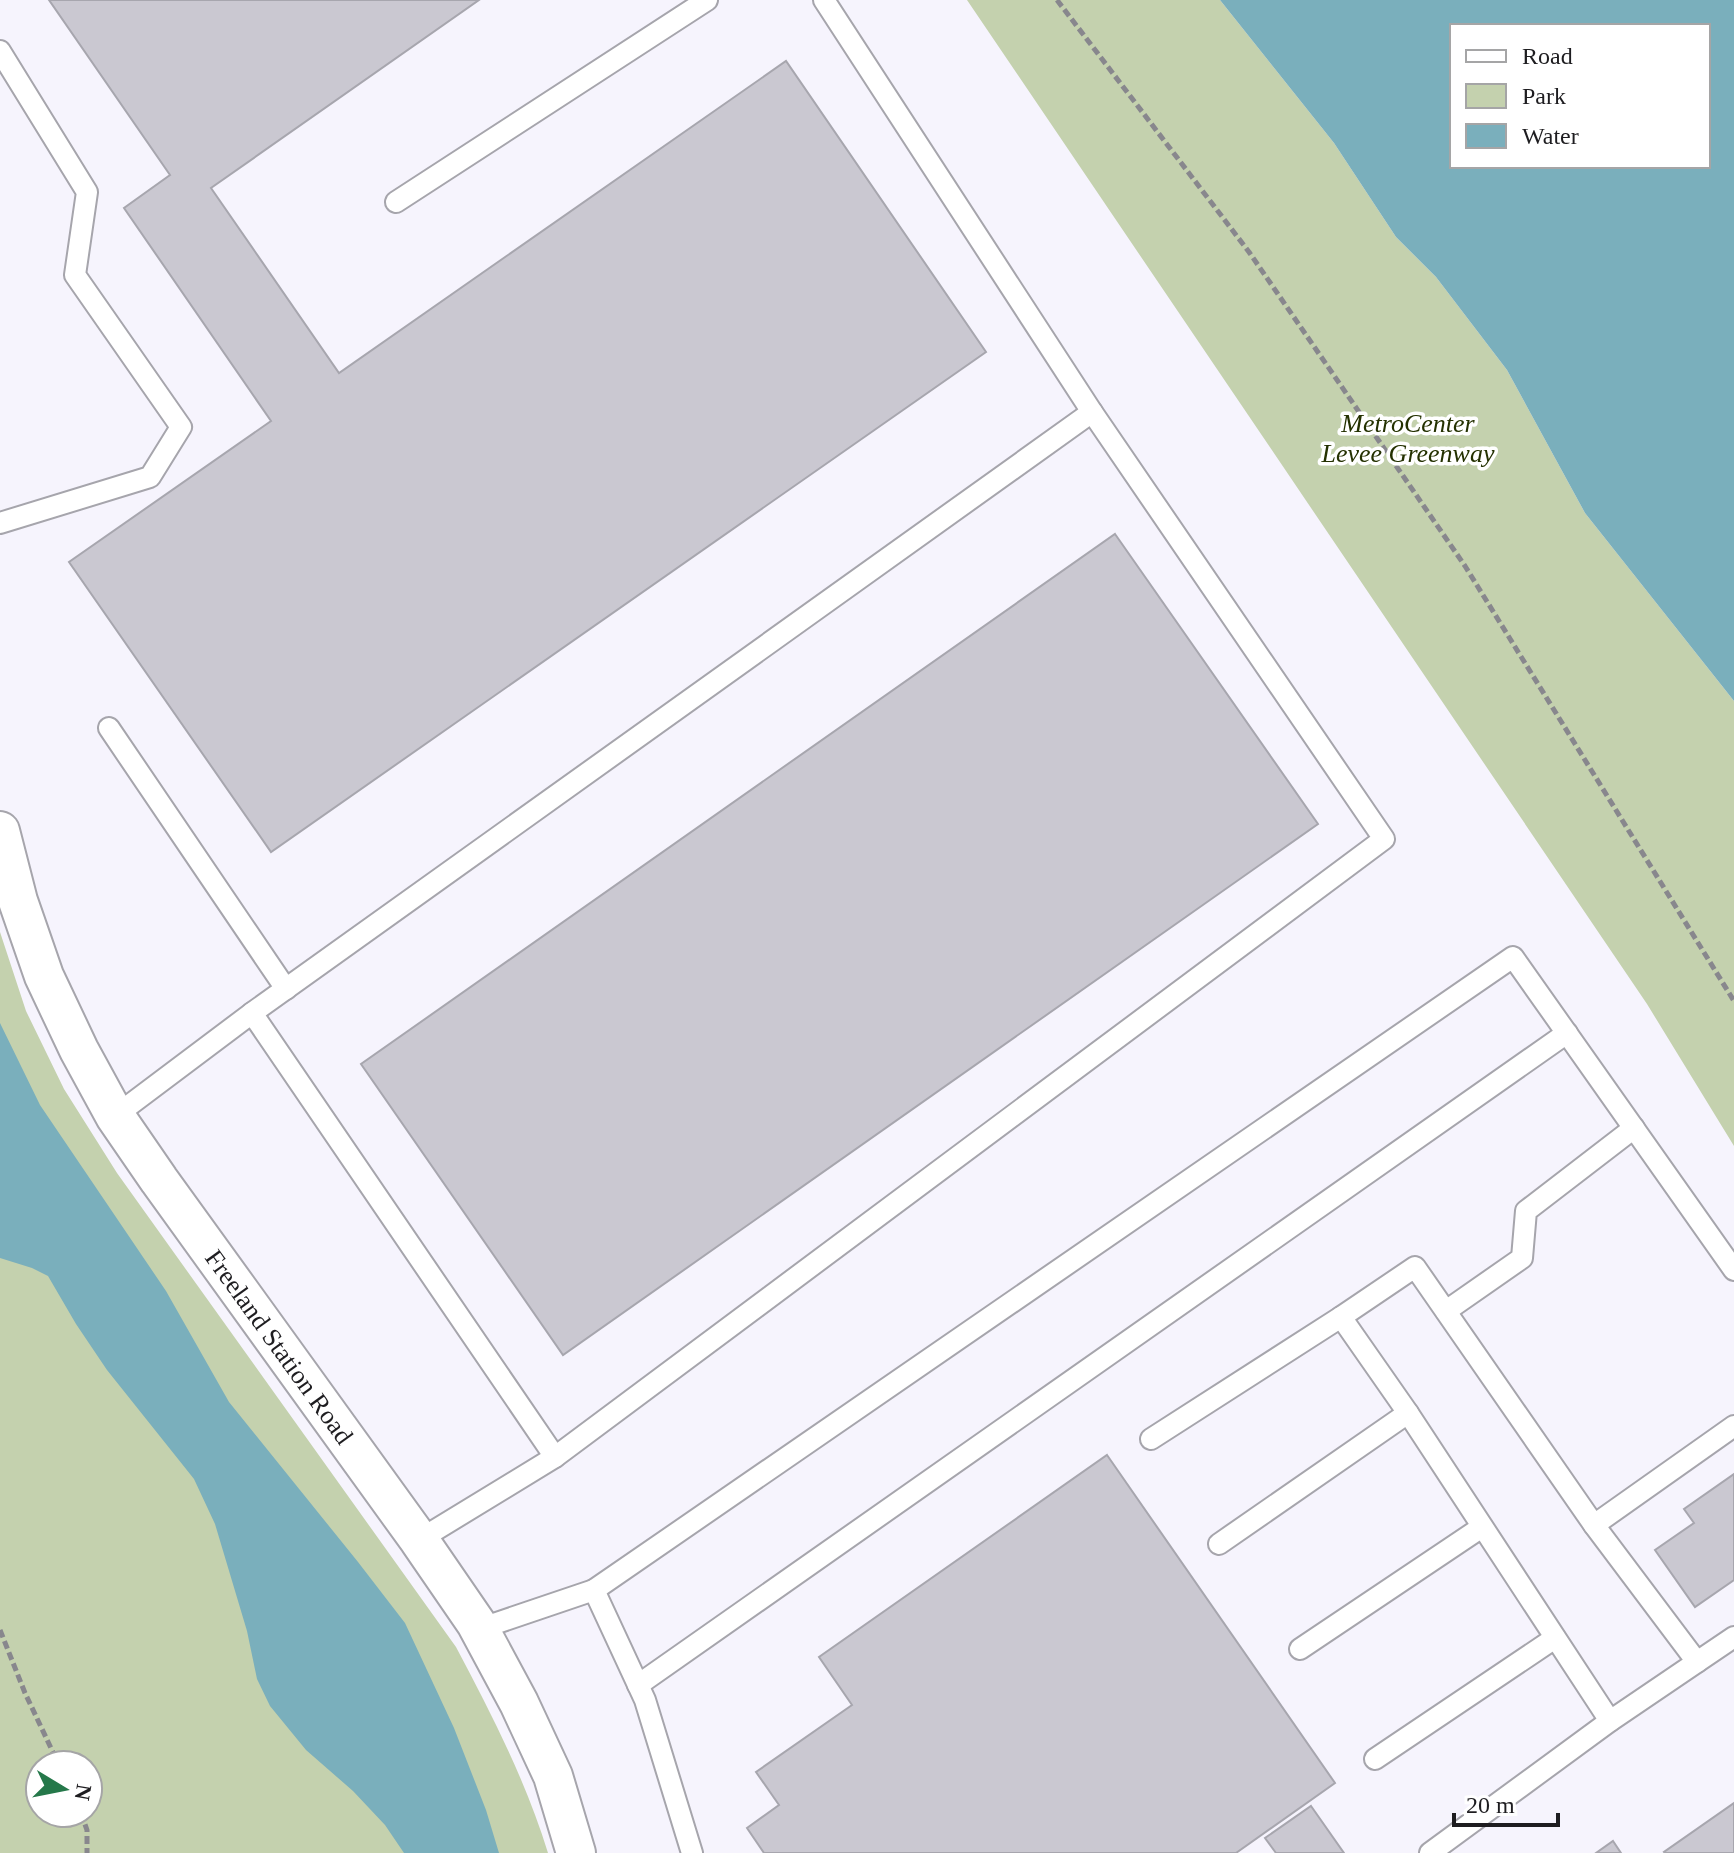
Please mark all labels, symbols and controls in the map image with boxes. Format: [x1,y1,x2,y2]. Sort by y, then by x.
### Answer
legend [1450,24,1710,168]
text: Road [1522,43,1573,69]
text: Park [1522,83,1566,109]
text: Water [1522,123,1579,149]
park label: MetroCenter Levee Greenway [1320,409,1495,468]
street label: Freeland Station Road [199,1244,359,1450]
north arrow [24,1749,104,1829]
scale bar [1454,1777,1558,1827]
text: N [69,1782,97,1802]
text: 20 m [1466,1792,1515,1818]

